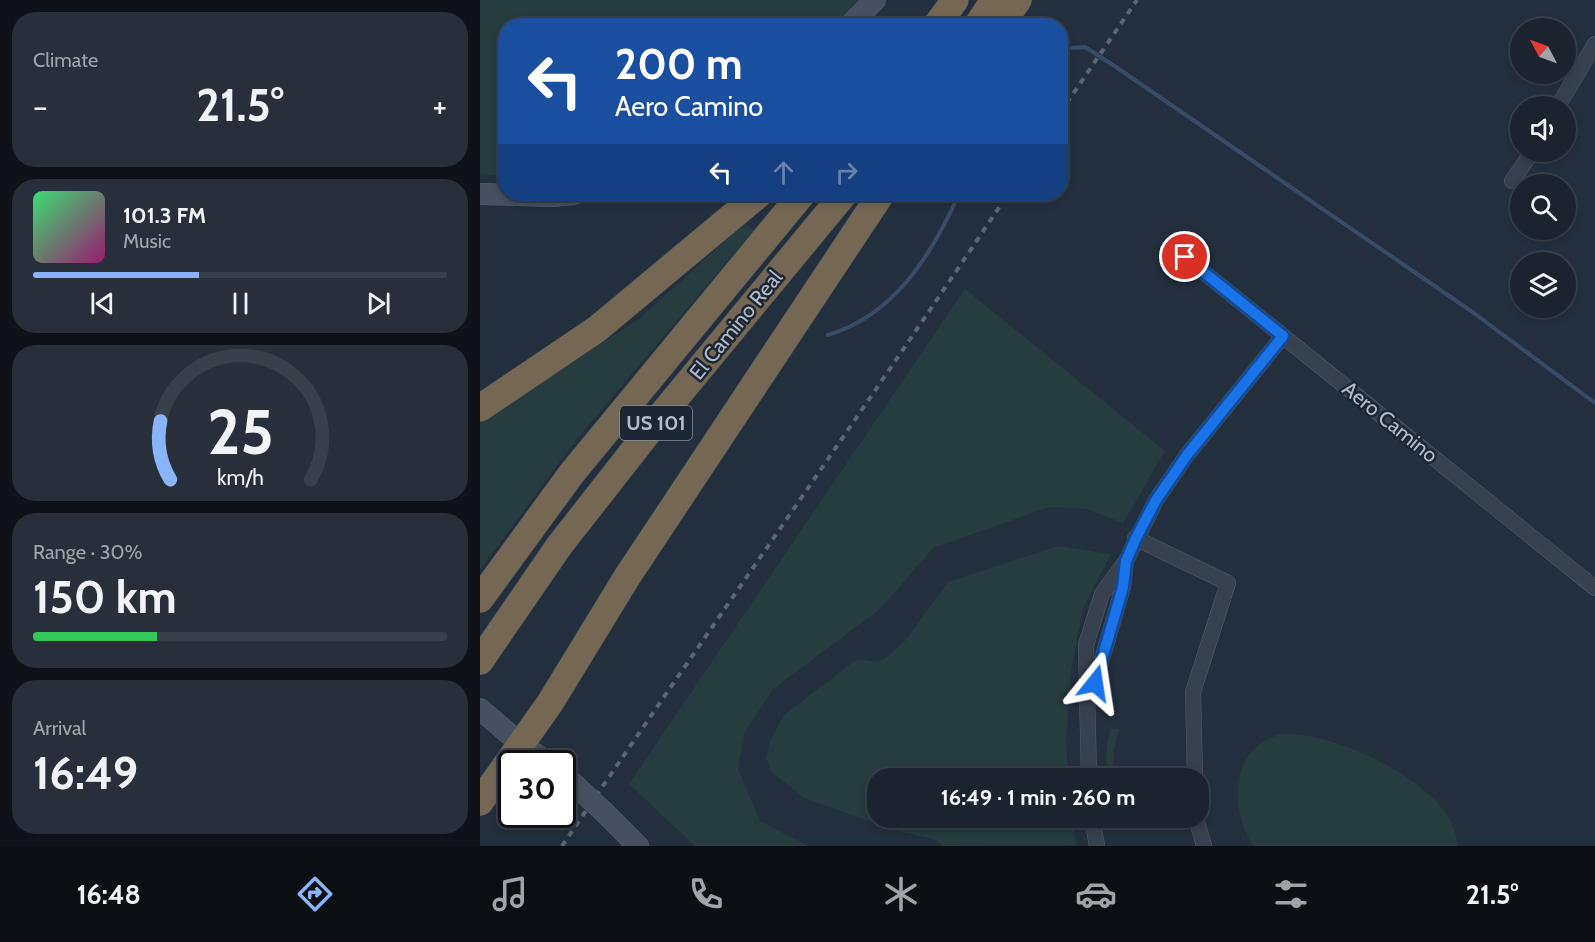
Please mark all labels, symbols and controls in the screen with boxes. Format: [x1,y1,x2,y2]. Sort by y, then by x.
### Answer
north arrow [1510,18,1576,84]
map controls [1510,18,1576,318]
text: 200 m [615,38,742,90]
icon: left [516,42,594,120]
text: Climate [33,48,98,72]
text: 21.5° [196,78,284,132]
text: − [33,86,48,126]
text: + [432,86,447,126]
text: Aero Camino [615,90,763,123]
button: sound [1510,96,1576,162]
icon: left [704,156,737,189]
icon: ahead [767,156,800,189]
icon: right [830,156,863,189]
button: search [1510,174,1576,240]
text: 101.3 FM [123,202,206,229]
text: Music [123,229,171,253]
pin [1159,231,1210,282]
icon: arrive [1168,240,1201,273]
button: layers [1510,252,1576,318]
street label: El Camino Real [684,265,787,384]
icon: previous [86,287,119,320]
icon: pause [224,287,257,320]
icon: next [362,287,395,320]
street label: Aero Camino [1338,376,1443,468]
text: 25 [207,394,273,470]
road number: US 101 [620,406,692,440]
text: km/h [217,464,263,490]
text: Range · 30% [33,540,142,564]
text: 150 km [33,570,177,624]
position arrow [1063,651,1127,715]
text: Arrival [33,716,86,740]
text: 16:49 [33,746,138,800]
speed limit sign: 30 [498,750,576,828]
text: 16:49 · 1 min · 260 m [941,784,1135,811]
icon: directions [294,873,336,915]
icon: music [489,873,531,915]
icon: phone [685,873,727,915]
icon: climate [880,873,922,915]
icon: car [1075,873,1117,915]
icon: filters [1270,873,1312,915]
text: 16:48 [77,878,141,911]
text: 21.5° [1466,878,1518,911]

